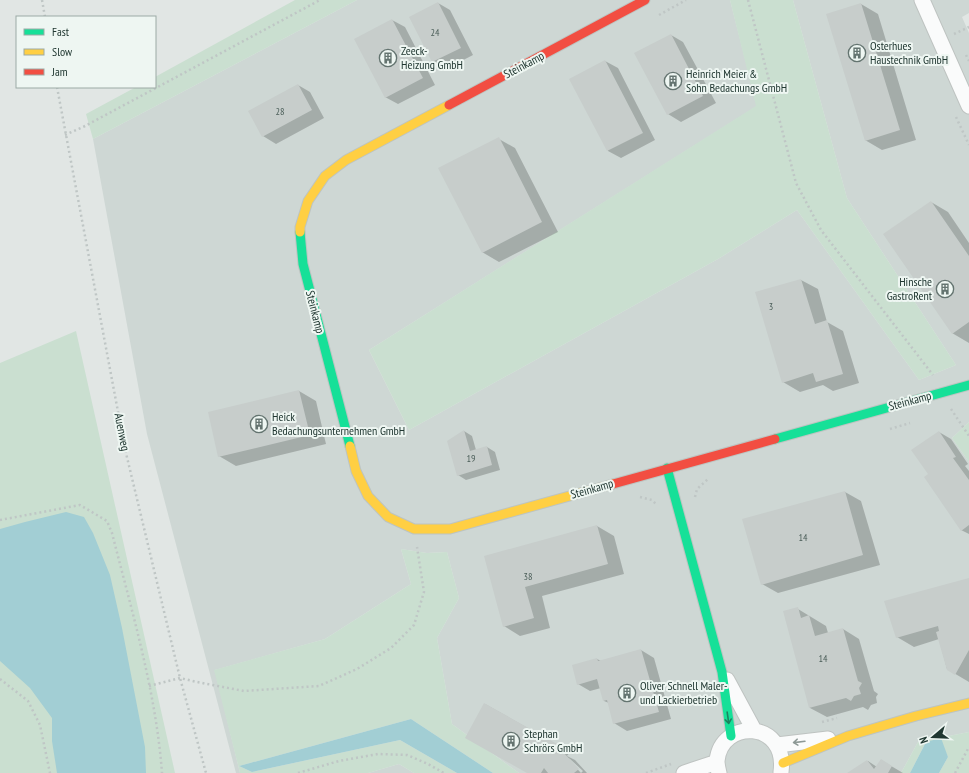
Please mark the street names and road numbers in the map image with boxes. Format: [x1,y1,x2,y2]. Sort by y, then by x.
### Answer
street label: Steinkamp [501,48,547,81]
street label: Steinkamp [303,289,328,335]
street label: Steinkamp [887,388,933,413]
street label: Auenweg [111,412,133,452]
street label: Steinkamp [569,475,615,502]

